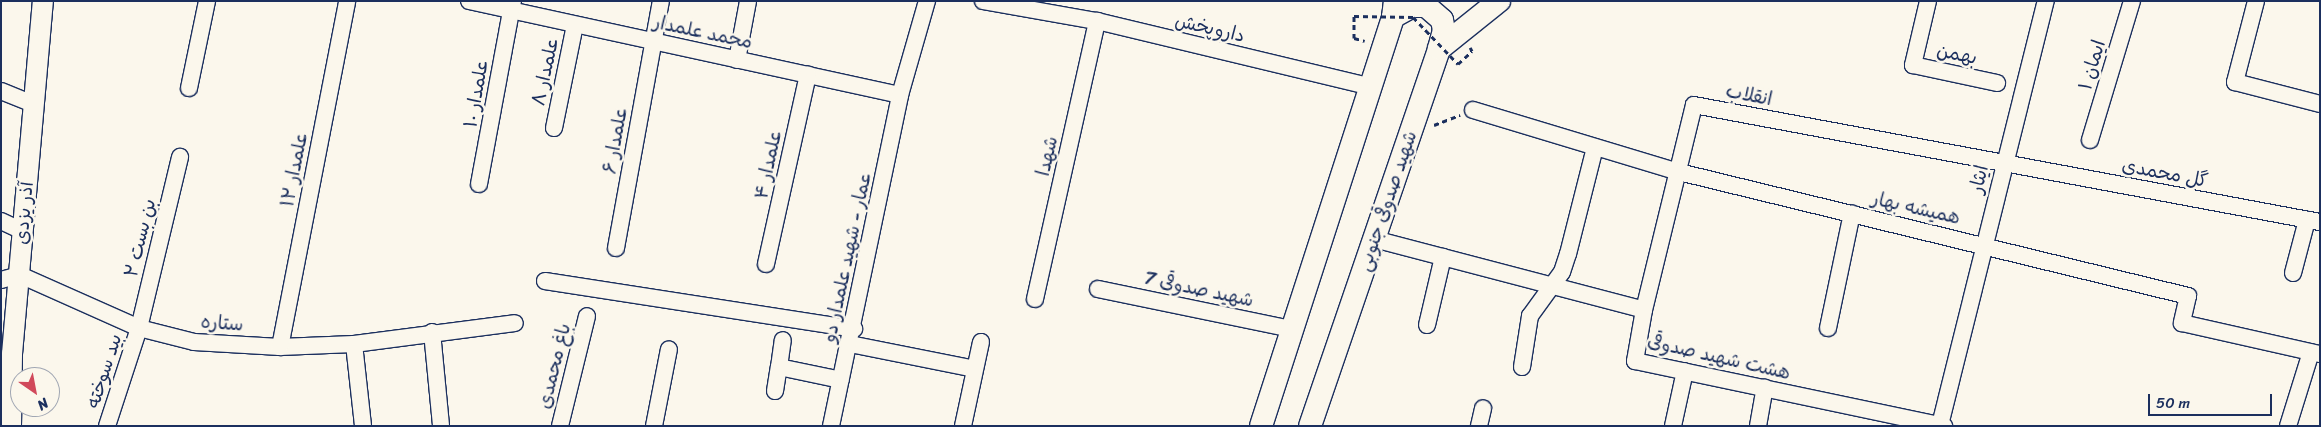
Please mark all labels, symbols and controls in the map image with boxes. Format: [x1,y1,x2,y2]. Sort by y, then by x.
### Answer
street label: داروپخش [1173,9,1247,47]
street label: محمد علمدار [651,10,755,54]
street label: علمدار ۸ [527,36,563,108]
street label: ایمان ۱ [2074,37,2110,93]
street label: بهمن [1935,39,1979,69]
street label: علمدار ۱۰ [459,59,493,129]
street label: انقلاب [1724,79,1774,111]
street label: علمدار ۶ [598,106,632,176]
street label: شهید صدوقی جنوبی [1352,128,1422,274]
street label: علمدار ۴ [750,129,786,201]
street label: علمدار ۱۲ [276,131,312,209]
street label: شهدا [1031,134,1063,178]
street label: گل محمدی [2120,154,2210,192]
street label: ایثار [1965,163,1993,195]
street label: عمار - شهید علمدار دو [818,170,876,344]
street label: آذر یزدی [10,181,38,245]
street label: همیشه بهار [1870,187,1962,229]
street label: بن بست ۲ [119,196,161,280]
street label: شهید صدوقی 7 [1142,266,1256,312]
street label: ستاره [200,310,244,336]
street label: باغ محمدی [532,321,576,411]
street label: هشت شهید صدوقی [1645,329,1793,385]
street label: بید سوخته [81,331,127,411]
north arrow [10,367,60,417]
scale bar [2151,384,2275,416]
text: 50 m [2156,390,2190,416]
text: N [32,391,54,417]

